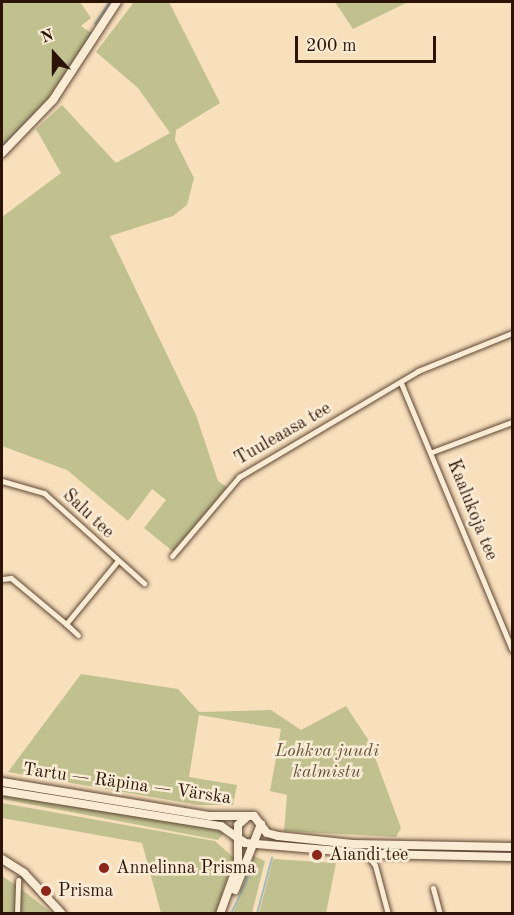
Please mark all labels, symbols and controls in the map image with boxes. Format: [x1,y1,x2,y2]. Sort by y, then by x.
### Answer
north arrow [24,24,84,84]
scale bar [298,24,439,62]
text: N [39,28,56,47]
text: 200 m [306,37,357,55]
street label: Tuuleaasa tee [231,398,335,470]
street label: Kaalukoja tee [442,456,502,564]
street label: Salu tee [58,485,118,543]
park label: Lohkva juudi kalmistu [275,741,379,783]
street label: Tartu — Räpina — Värska [21,759,233,809]
place label: Aiandi tee [329,844,408,866]
marker: Aiandi tee [310,848,324,862]
place label: Annelinna Prisma [116,857,256,879]
marker: Annelinna Prisma [97,861,111,875]
place label: Prisma [58,880,113,902]
marker: Prisma [39,884,53,898]

